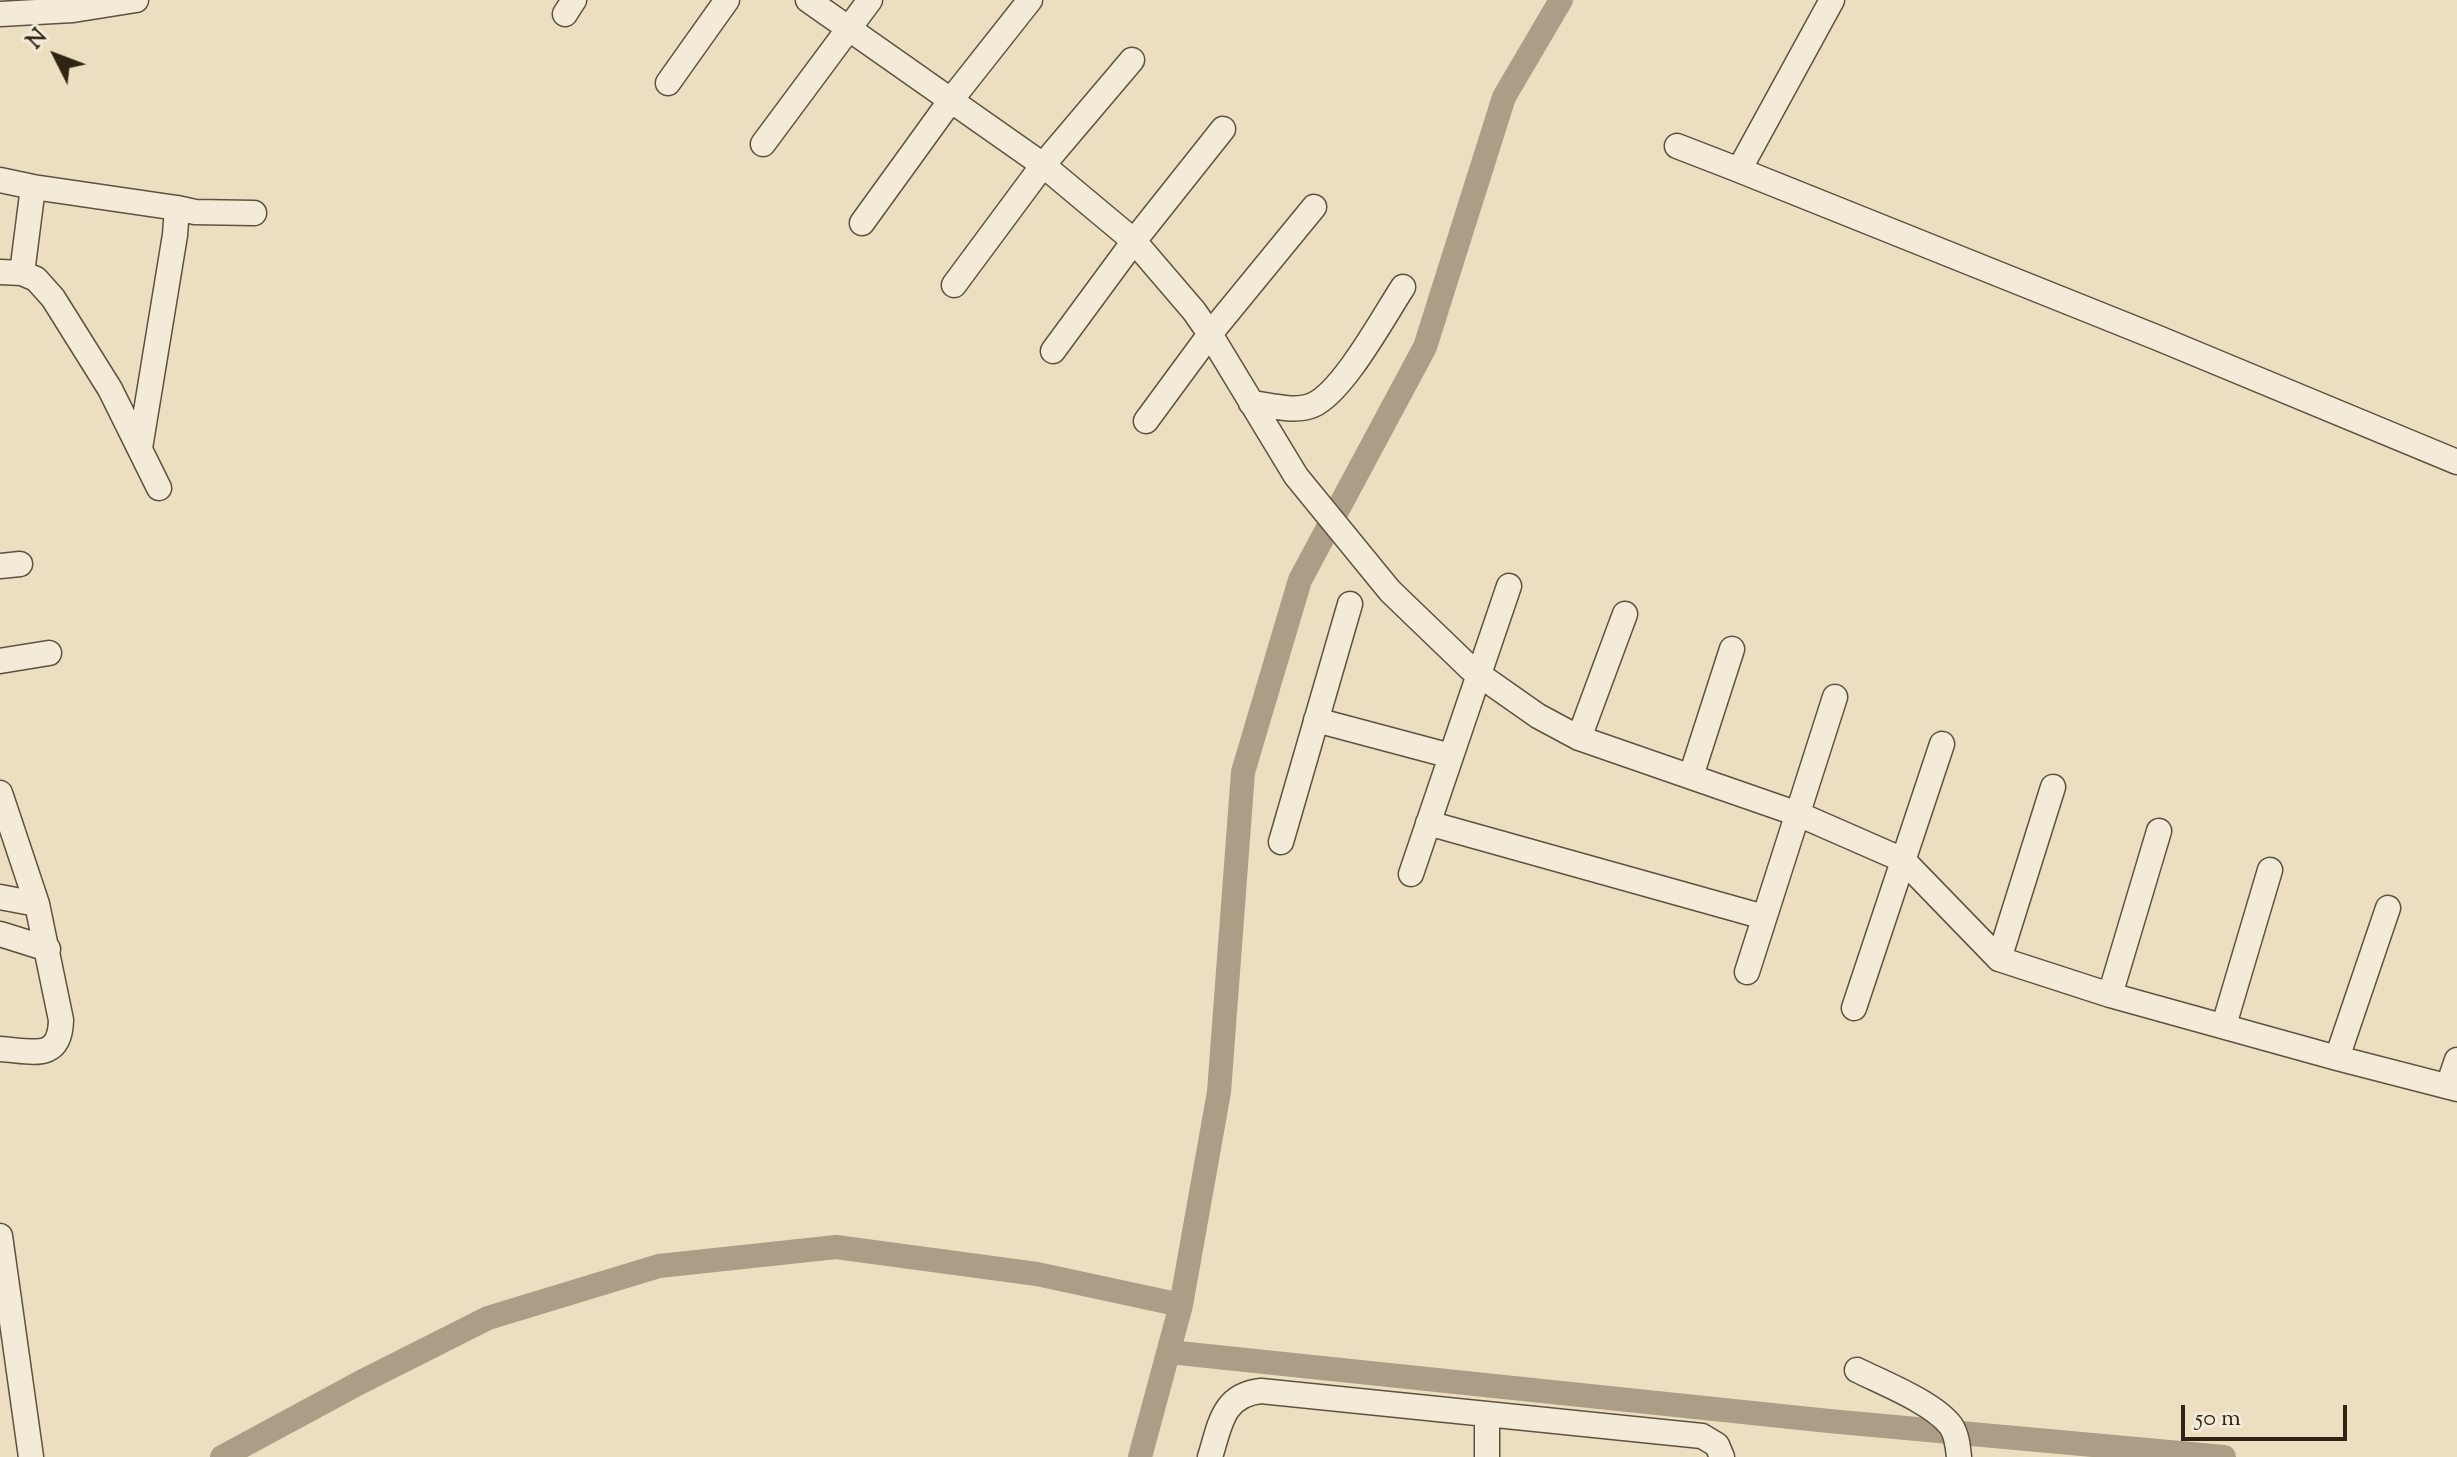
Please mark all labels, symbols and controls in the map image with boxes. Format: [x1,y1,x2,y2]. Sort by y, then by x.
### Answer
north arrow [16,16,96,96]
text: N [20,23,56,57]
scale bar [2185,1389,2351,1439]
text: 50 m [2195,1402,2241,1436]

